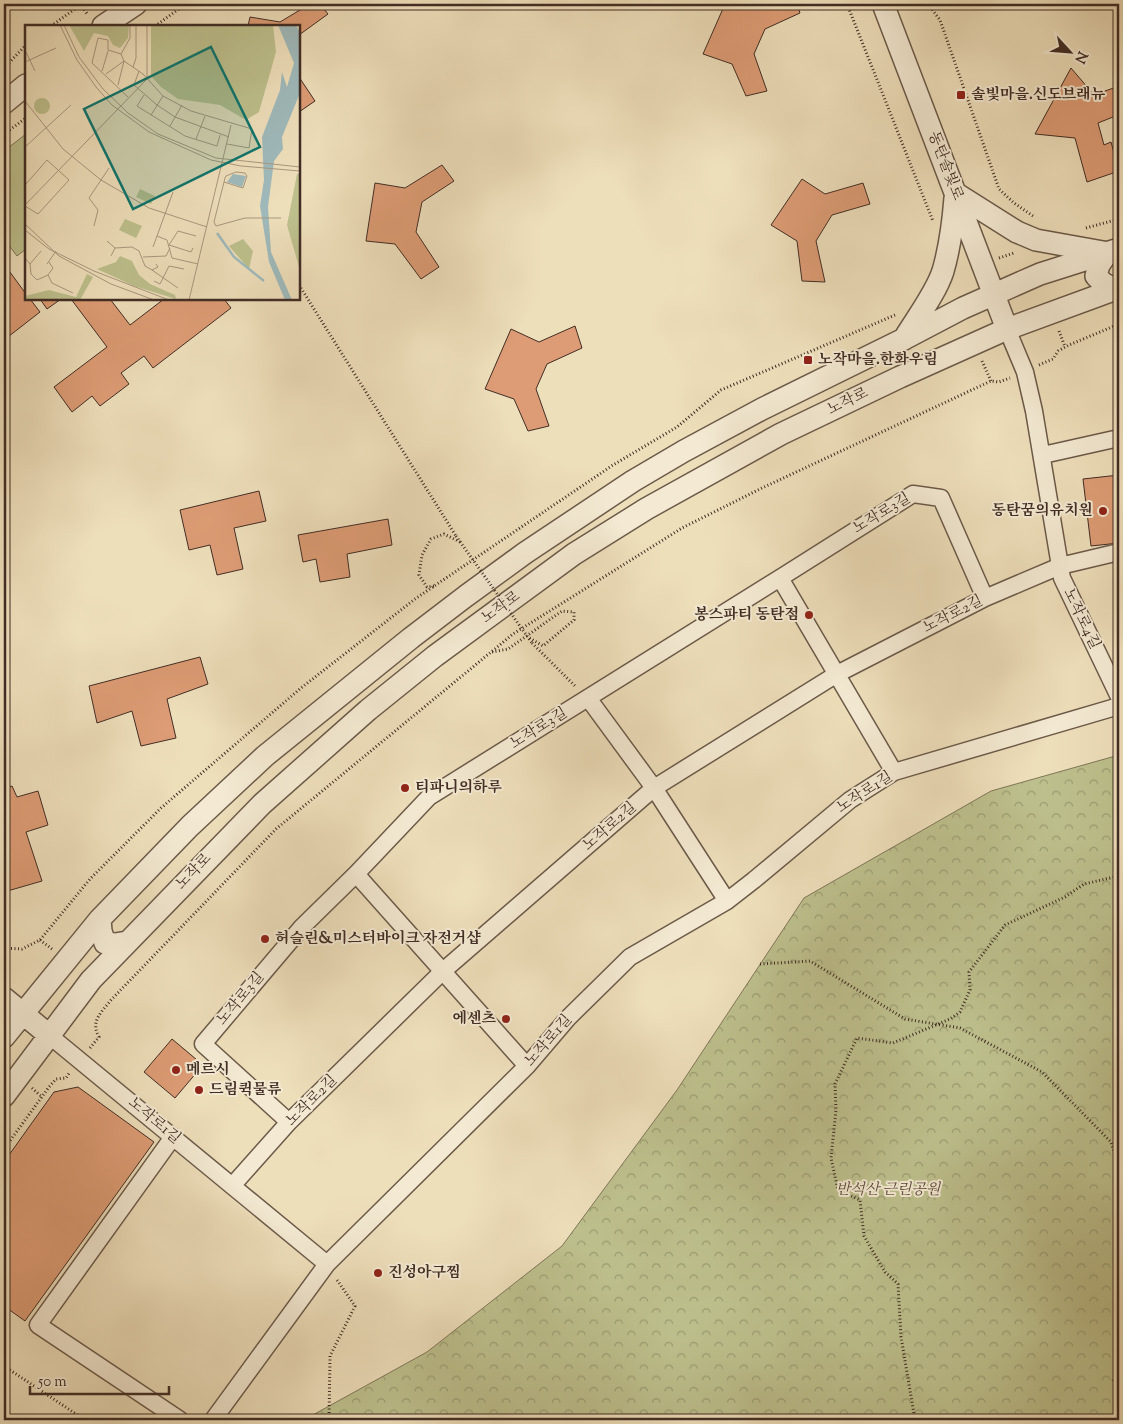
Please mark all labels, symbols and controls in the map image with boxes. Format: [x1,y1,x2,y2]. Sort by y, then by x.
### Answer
inset map [25,25,300,300]
north arrow [1046,28,1096,78]
text: N [1068,47,1091,66]
place label: 솔빛마을.신도브래뉴 [971,85,1106,106]
marker: 솔빛마을.신도브래뉴 [955,89,967,101]
street label: 동탄솔빛로 [922,128,968,204]
place label: 노작마을.한화우림 [818,350,938,371]
marker: 노작마을.한화우림 [802,354,814,366]
street label: 노작로 [824,383,873,421]
street label: 노작로3길 [849,489,915,539]
place label: 동탄꿈의유치원 [992,501,1093,522]
marker: 동탄꿈의유치원 [1097,505,1109,517]
street label: 노작로4길 [1057,585,1105,653]
street label: 노작로 [477,586,525,629]
street label: 노작로2길 [919,591,987,639]
place label: 봉스파티 동탄점 [694,605,799,626]
marker: 봉스파티 동탄점 [803,609,815,621]
street label: 노작로3길 [506,703,572,755]
street label: 노작로1길 [833,767,897,819]
place label: 티파니의하루 [415,778,502,799]
marker: 티파니의하루 [399,782,411,794]
street label: 노작로2길 [579,798,641,856]
street label: 노작로 [171,849,217,895]
place label: 허슬린&미스터바이크 자전거샵 [275,929,481,950]
marker: 허슬린&미스터바이크 자전거샵 [259,933,271,945]
street label: 노작로3길 [212,968,270,1030]
place label: 에센츠 [453,1009,496,1030]
street label: 노작로1길 [520,1010,578,1072]
marker: 에센츠 [500,1013,512,1025]
place label: 메르시 [186,1060,229,1081]
marker: 메르시 [170,1064,182,1076]
street label: 노작로2길 [282,1071,342,1131]
place label: 드림퀵물류 [209,1080,282,1101]
marker: 드림퀵물류 [193,1084,205,1096]
street label: 노작로1길 [123,1093,185,1149]
park label: 반석산 근린공원 [836,1180,942,1201]
place label: 진성아구찜 [388,1263,460,1284]
marker: 진성아구찜 [372,1267,384,1279]
scale bar [30,1364,169,1396]
text: 50 m [37,1372,67,1393]

